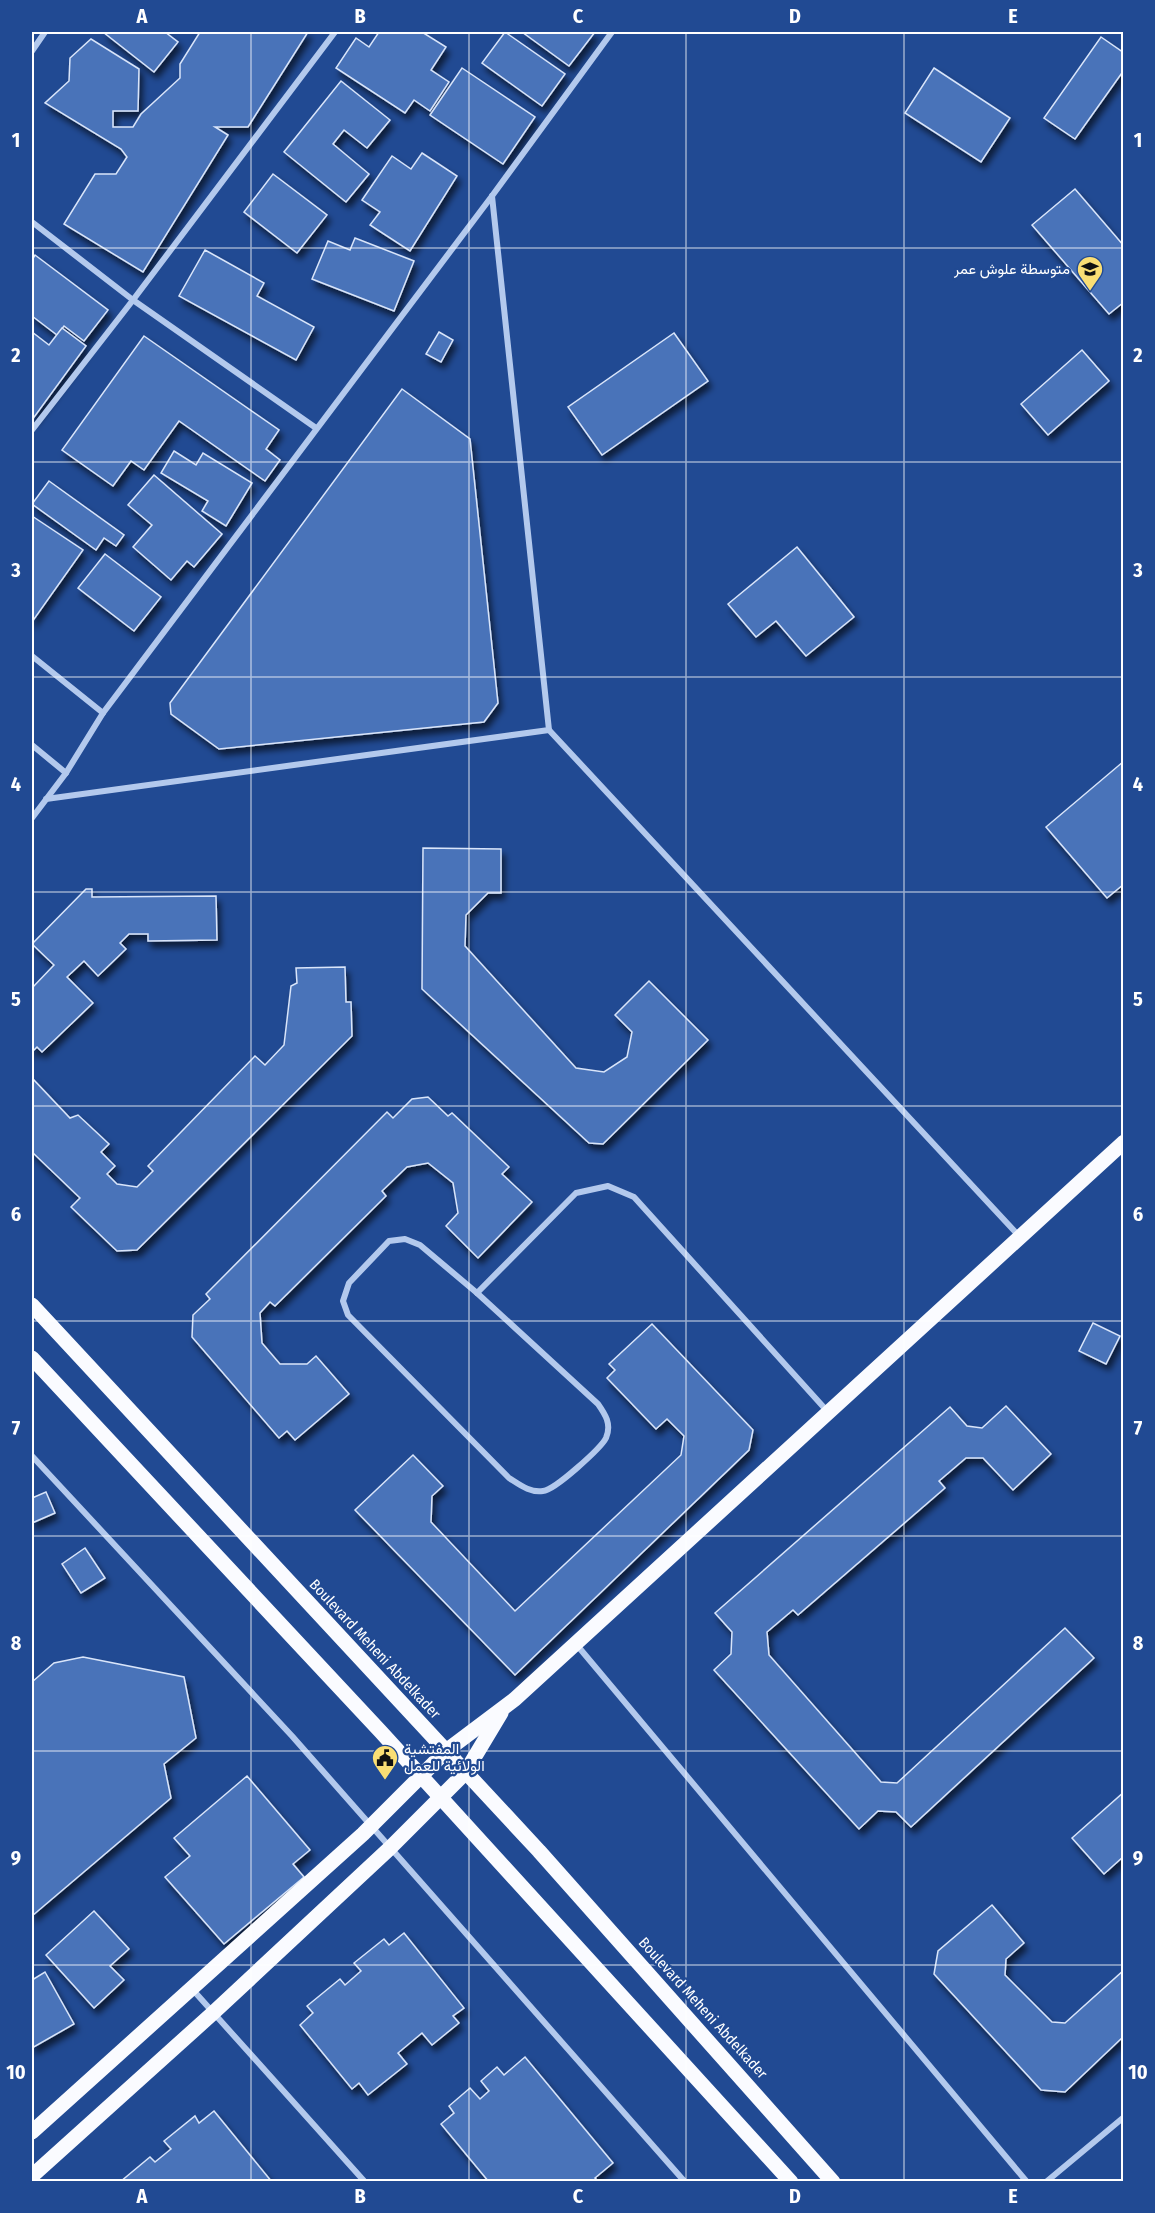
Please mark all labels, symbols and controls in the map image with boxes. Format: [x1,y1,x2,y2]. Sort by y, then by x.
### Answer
text: A [136,4,149,28]
text: B [354,4,366,28]
text: C [573,4,584,28]
text: D [789,4,801,28]
text: E [1008,4,1018,28]
text: 1 [12,128,20,152]
text: 1 [1134,128,1142,152]
school or university icon: متوسطة علوش عمر [1075,254,1105,292]
place label: متوسطة علوش عمر [953,260,1070,279]
text: 2 [10,343,21,367]
text: 2 [1132,343,1143,367]
text: 3 [10,558,21,582]
text: 3 [1132,558,1143,582]
text: 4 [11,772,21,796]
text: 4 [1133,772,1143,796]
text: 5 [11,987,21,1011]
text: 5 [1133,987,1143,1011]
text: 6 [11,1202,21,1226]
text: 6 [1133,1202,1143,1226]
text: 7 [12,1416,21,1440]
text: 7 [1134,1416,1143,1440]
street label: Boulevard Meheni Abdelkader [306,1576,445,1723]
text: 8 [11,1631,22,1655]
text: 8 [1133,1631,1144,1655]
place label: المفتشية الولائية للعمل [404,1740,485,1775]
public building icon: المفتشية الولائية للعمل [370,1743,400,1781]
text: 9 [11,1846,21,1870]
text: 9 [1133,1846,1143,1870]
street label: Boulevard Meheni Abdelkader [635,1934,772,2083]
text: 10 [6,2060,26,2084]
text: 10 [1128,2060,1148,2084]
text: A [136,2184,149,2208]
text: B [354,2184,366,2208]
text: C [573,2184,584,2208]
text: D [789,2184,801,2208]
text: E [1008,2184,1018,2208]

